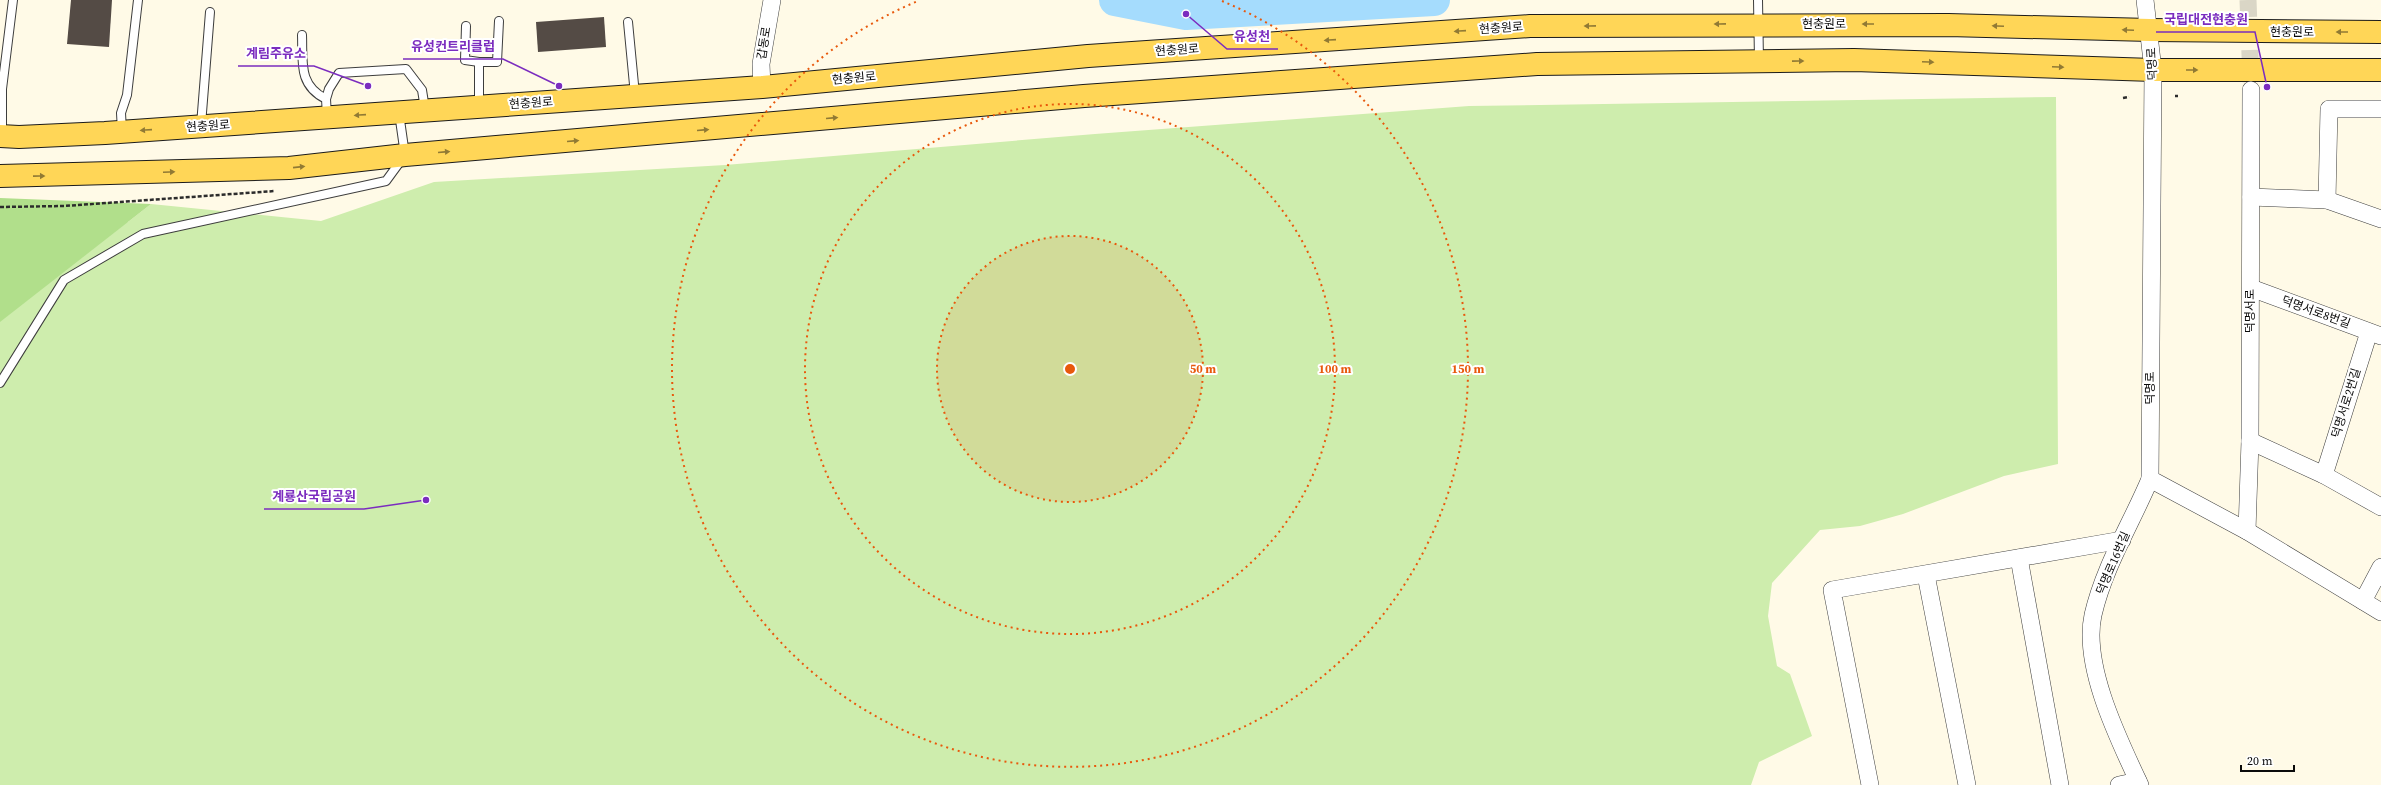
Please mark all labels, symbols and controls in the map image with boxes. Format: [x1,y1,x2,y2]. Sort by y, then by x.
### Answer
callout: 국립대전현충원 [2156,7,2255,32]
text: 국립대전현충원 [2164,11,2248,28]
street label: 현충원로 [1802,16,1846,32]
street label: 현충원로 [1478,18,1524,38]
one-way arrow [1714,21,1726,28]
one-way arrow [1861,21,1874,27]
one-way arrow [1583,23,1596,29]
one-way arrow [1991,23,2004,29]
callout: 유성천 [1227,24,1278,49]
street label: 현충원로 [2270,24,2314,40]
street label: 갑동로 [754,25,774,61]
one-way arrow [2122,26,2134,33]
one-way arrow [1454,27,1466,34]
text: 유성천 [1234,28,1270,45]
one-way arrow [2335,29,2348,35]
callout: 유성컨트리클럽 [403,34,503,59]
one-way arrow [1324,36,1337,43]
text: 유성컨트리클럽 [411,38,495,55]
street label: 현충원로 [1154,40,1200,60]
callout: 계림주유소 [238,41,314,66]
text: 계림주유소 [246,45,306,62]
street label: 덕명로 [2143,47,2161,81]
one-way arrow [1792,58,1805,64]
one-way arrow [1922,59,1934,66]
one-way arrow [2052,64,2065,70]
one-way arrow [2186,67,2199,73]
street label: 현충원로 [831,68,877,88]
street label: 현충원로 [508,93,554,113]
one-way arrow [354,111,366,118]
one-way arrow [826,115,838,122]
street label: 현충원로 [185,116,231,136]
one-way arrow [697,126,709,133]
one-way arrow [140,127,152,134]
one-way arrow [567,137,579,144]
one-way arrow [438,148,450,155]
one-way arrow [293,163,305,170]
one-way arrow [163,169,175,176]
one-way arrow [33,173,46,179]
street label: 덕명서로 [2242,289,2258,333]
street label: 덕명서로8번길 [2279,292,2353,332]
text: 50 m [1190,361,1216,377]
text: 100 m [1319,361,1352,377]
text: 150 m [1452,361,1485,377]
centre of rings [1063,362,1077,376]
street label: 덕명서로2번길 [2328,366,2364,440]
street label: 덕명로 [2142,371,2158,405]
callout: 계룡산국립공원 [264,484,364,509]
text: 계룡산국립공원 [272,488,356,505]
street label: 덕명로16번길 [2093,529,2133,597]
scale bar [2241,747,2294,773]
text: 20 m [2247,753,2273,769]

